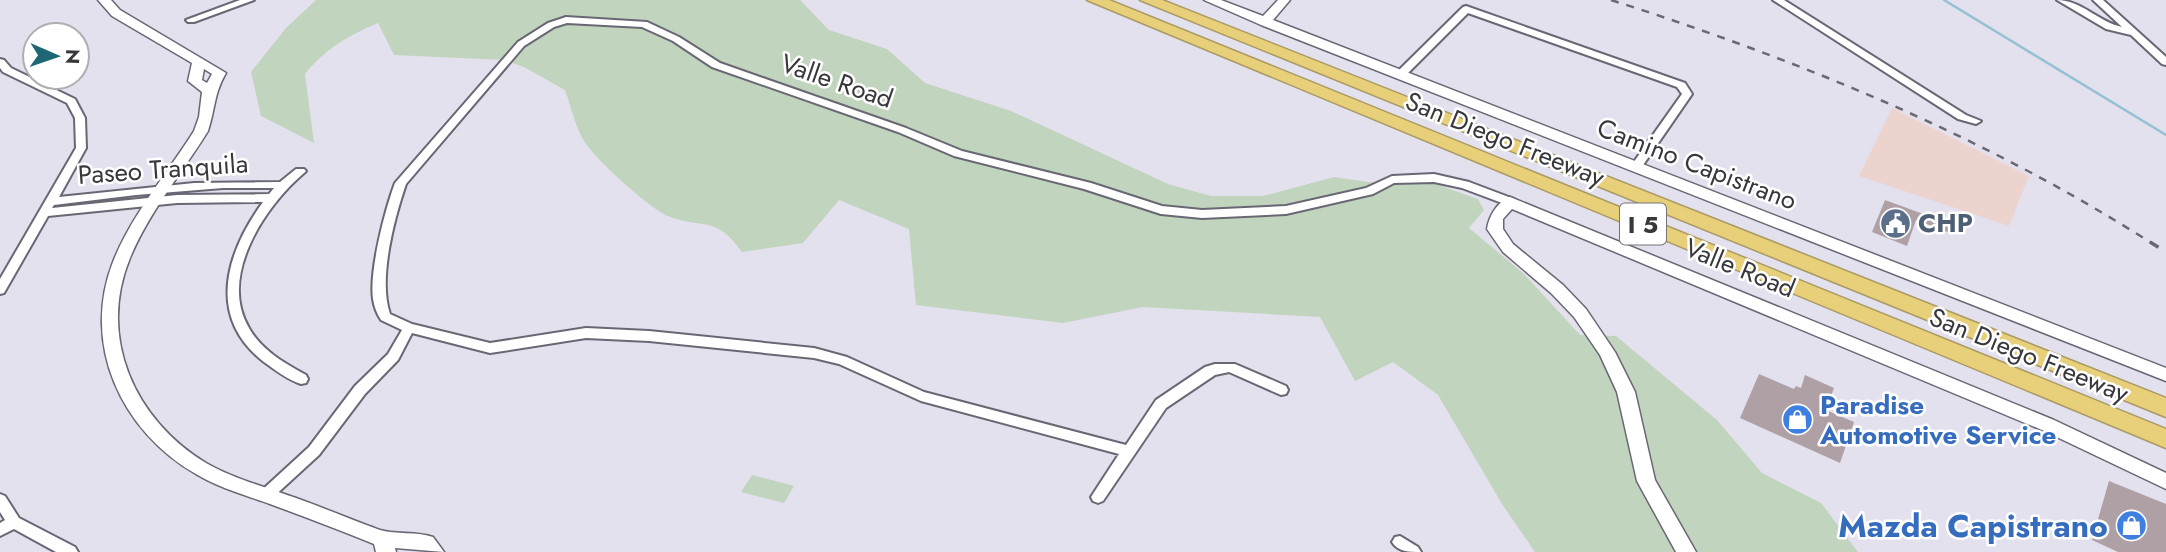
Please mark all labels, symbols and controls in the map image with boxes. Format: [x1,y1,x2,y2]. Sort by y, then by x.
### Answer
north arrow [21,21,91,91]
street label: Valle Road [776,44,898,118]
text: N [59,49,86,65]
street label: San Diego Freeway [1400,82,1611,196]
street label: Camino Capistrano [1592,108,1802,220]
street label: Paseo Tranquila [77,144,249,194]
road number: I 5 [1620,204,1666,244]
place label: CHP [1918,204,1973,242]
public building icon: CHP [1878,206,1912,240]
street label: Valle Road [1679,229,1801,307]
street label: San Diego Freeway [1924,298,2135,412]
place label: Paradise Automotive Service [1819,386,2057,454]
shop icon: Paradise Automotive Service [1780,403,1814,437]
place label: Mazda Capistrano [1838,503,2108,549]
shop icon: Mazda Capistrano [2114,509,2148,543]

